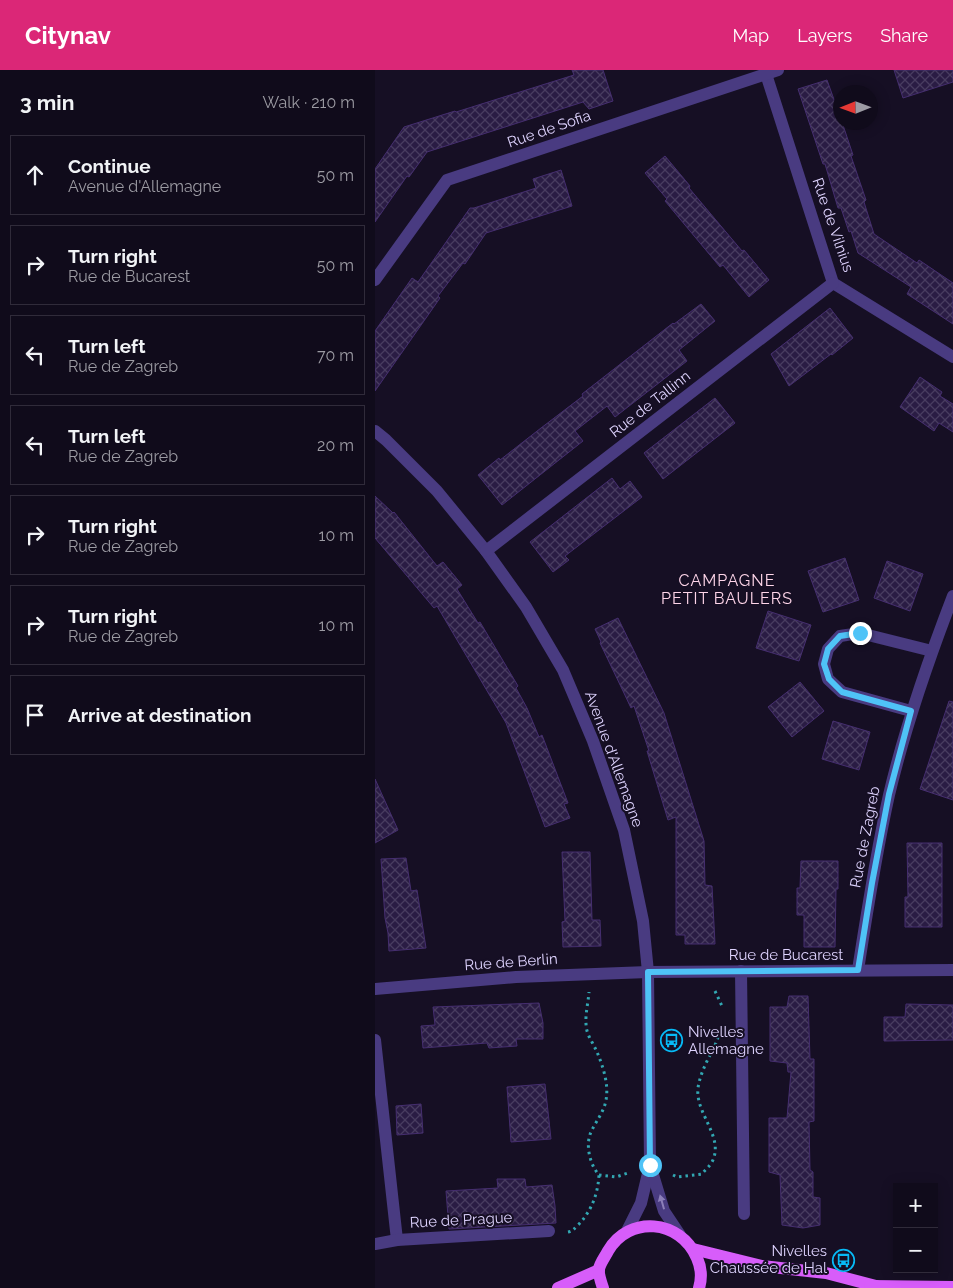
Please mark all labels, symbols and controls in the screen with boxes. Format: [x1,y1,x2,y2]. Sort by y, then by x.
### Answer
text: Citynav [25,21,111,50]
text: Map [733,25,769,46]
text: Layers [797,25,852,46]
text: Share [880,25,928,46]
north arrow [833,85,878,130]
text: 3 min [20,90,74,115]
text: Walk · 210 m [263,93,355,112]
street label: Rue de Sofia [505,106,593,152]
text: Continue [68,155,151,177]
icon: ahead [21,161,49,189]
text: 50 m [317,166,354,185]
street label: Rue de Vilnius [808,176,858,274]
text: Avenue d'Allemagne [68,177,221,196]
text: Turn right [68,245,157,267]
icon: right [21,251,49,279]
text: 50 m [317,256,354,275]
text: Rue de Bucarest [68,267,190,286]
text: Turn left [68,335,145,357]
icon: left [21,341,49,369]
text: 70 m [317,346,354,365]
text: Rue de Zagreb [68,357,178,376]
street label: Rue de Tallinn [606,367,694,441]
text: Turn left [68,425,145,447]
icon: left [21,431,49,459]
text: 20 m [317,436,354,455]
text: Rue de Zagreb [68,447,178,466]
text: Turn right [68,515,157,537]
icon: right [21,521,49,549]
text: 10 m [319,526,354,545]
text: Rue de Zagreb [68,537,178,556]
district label: CAMPAGNE PETIT BAULERS [661,571,793,608]
text: Turn right [68,605,157,627]
icon: right [21,611,49,639]
text: 10 m [319,616,354,635]
route end [849,622,872,645]
text: Rue de Zagreb [68,627,178,646]
street label: Avenue d'Allemagne [581,688,647,830]
icon: arrive [21,701,49,729]
text: Arrive at destination [68,704,252,726]
street label: Rue de Zagreb [846,785,884,889]
street label: Rue de Bucarest [729,946,843,964]
street label: Rue de Berlin [464,950,558,974]
place label: Nivelles Allemagne [688,1023,764,1058]
bus stop icon: Nivelles Allemagne [660,1029,684,1053]
route start [639,1154,662,1177]
map controls [893,1183,938,1273]
button: + [893,1183,938,1228]
one-way arrow [657,1194,665,1209]
street label: Rue de Prague [409,1208,513,1232]
button: − [893,1228,938,1273]
place label: Nivelles Chaussée de Hal [710,1242,828,1277]
bus stop icon: Nivelles Chaussée de Hal [831,1248,855,1272]

